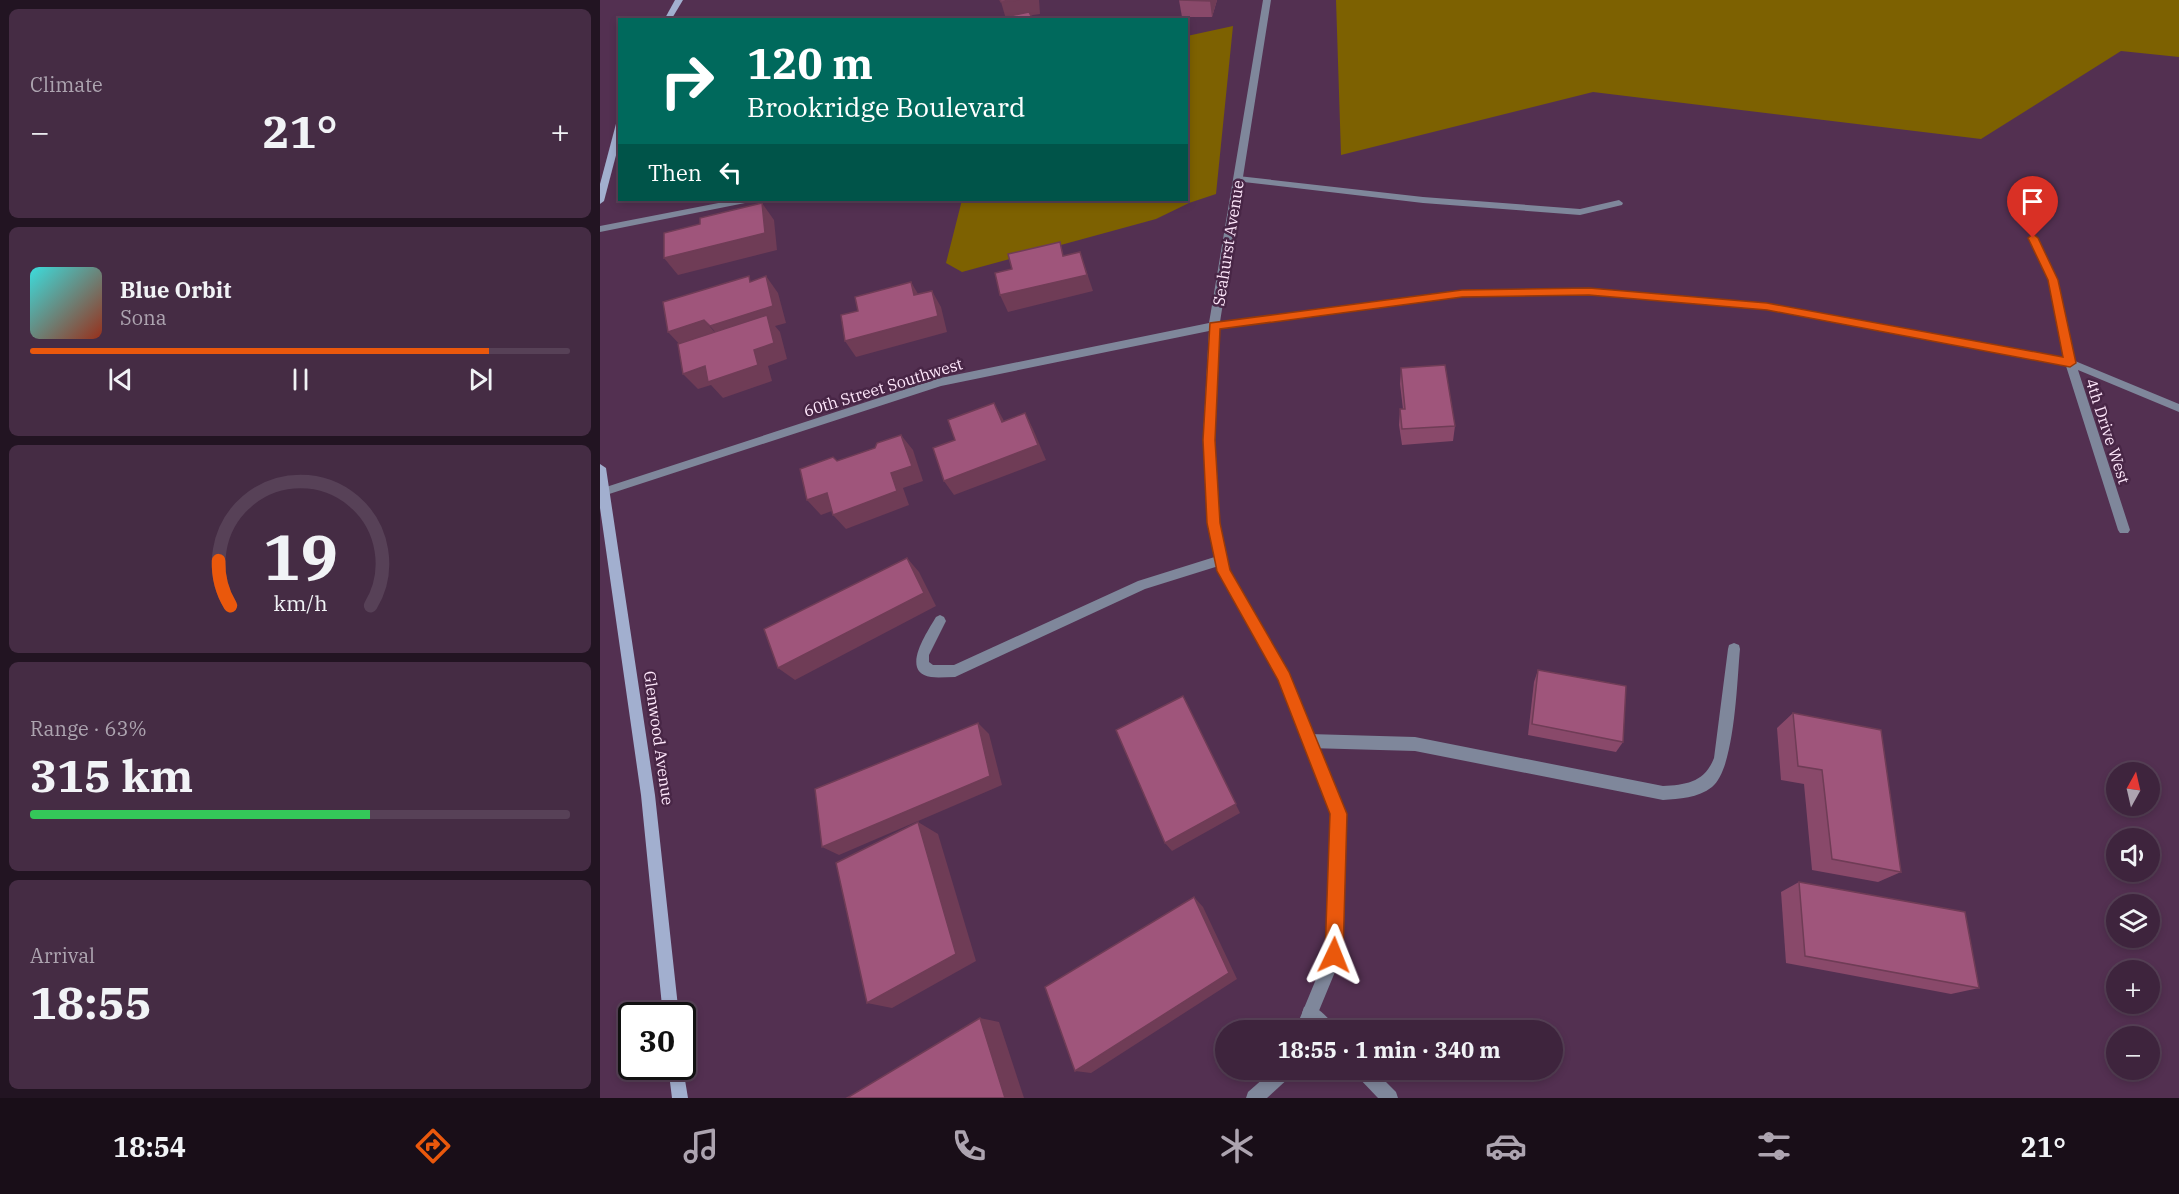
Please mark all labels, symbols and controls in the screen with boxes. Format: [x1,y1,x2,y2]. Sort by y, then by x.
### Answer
text: 120 m [747,36,873,91]
icon: right [648,42,726,120]
text: Climate [30,71,103,98]
text: Brookridge Boulevard [747,89,1025,124]
text: 21° [262,102,338,160]
text: − [30,110,50,153]
text: + [550,110,570,153]
icon: left [714,156,747,189]
text: Then [648,158,702,187]
pin [2007,176,2058,238]
street label: Seahurst Avenue [1208,179,1248,307]
icon: arrive [2016,185,2049,218]
text: Blue Orbit [120,275,231,304]
text: Sona [120,304,167,331]
street label: 60th Street Southwest [801,353,965,421]
icon: previous [104,363,137,396]
icon: pause [284,363,317,396]
icon: next [464,363,497,396]
street label: 4th Drive West [2082,376,2135,487]
text: 19 [263,516,337,597]
text: km/h [273,589,327,617]
street label: Glenwood Avenue [640,670,678,806]
text: Range · 63% [30,715,147,742]
text: 315 km [30,746,193,804]
north arrow [2106,762,2160,816]
map controls [2106,762,2160,1080]
button: sound [2106,828,2160,882]
button: layers [2106,894,2160,948]
position arrow [1302,923,1366,987]
text: Arrival [30,942,95,969]
button: + [2106,960,2160,1014]
text: 18:55 [30,973,152,1031]
speed limit sign: 30 [618,1002,696,1080]
button: − [2106,1026,2160,1080]
text: 18:55 · 1 min · 340 m [1277,1035,1501,1064]
icon: directions [412,1125,454,1167]
icon: music [680,1125,722,1167]
icon: phone [948,1125,990,1167]
icon: climate [1216,1125,1258,1167]
icon: car [1485,1125,1527,1167]
icon: filters [1753,1125,1795,1167]
text: 18:54 [113,1129,186,1164]
text: 21° [2021,1129,2066,1164]

